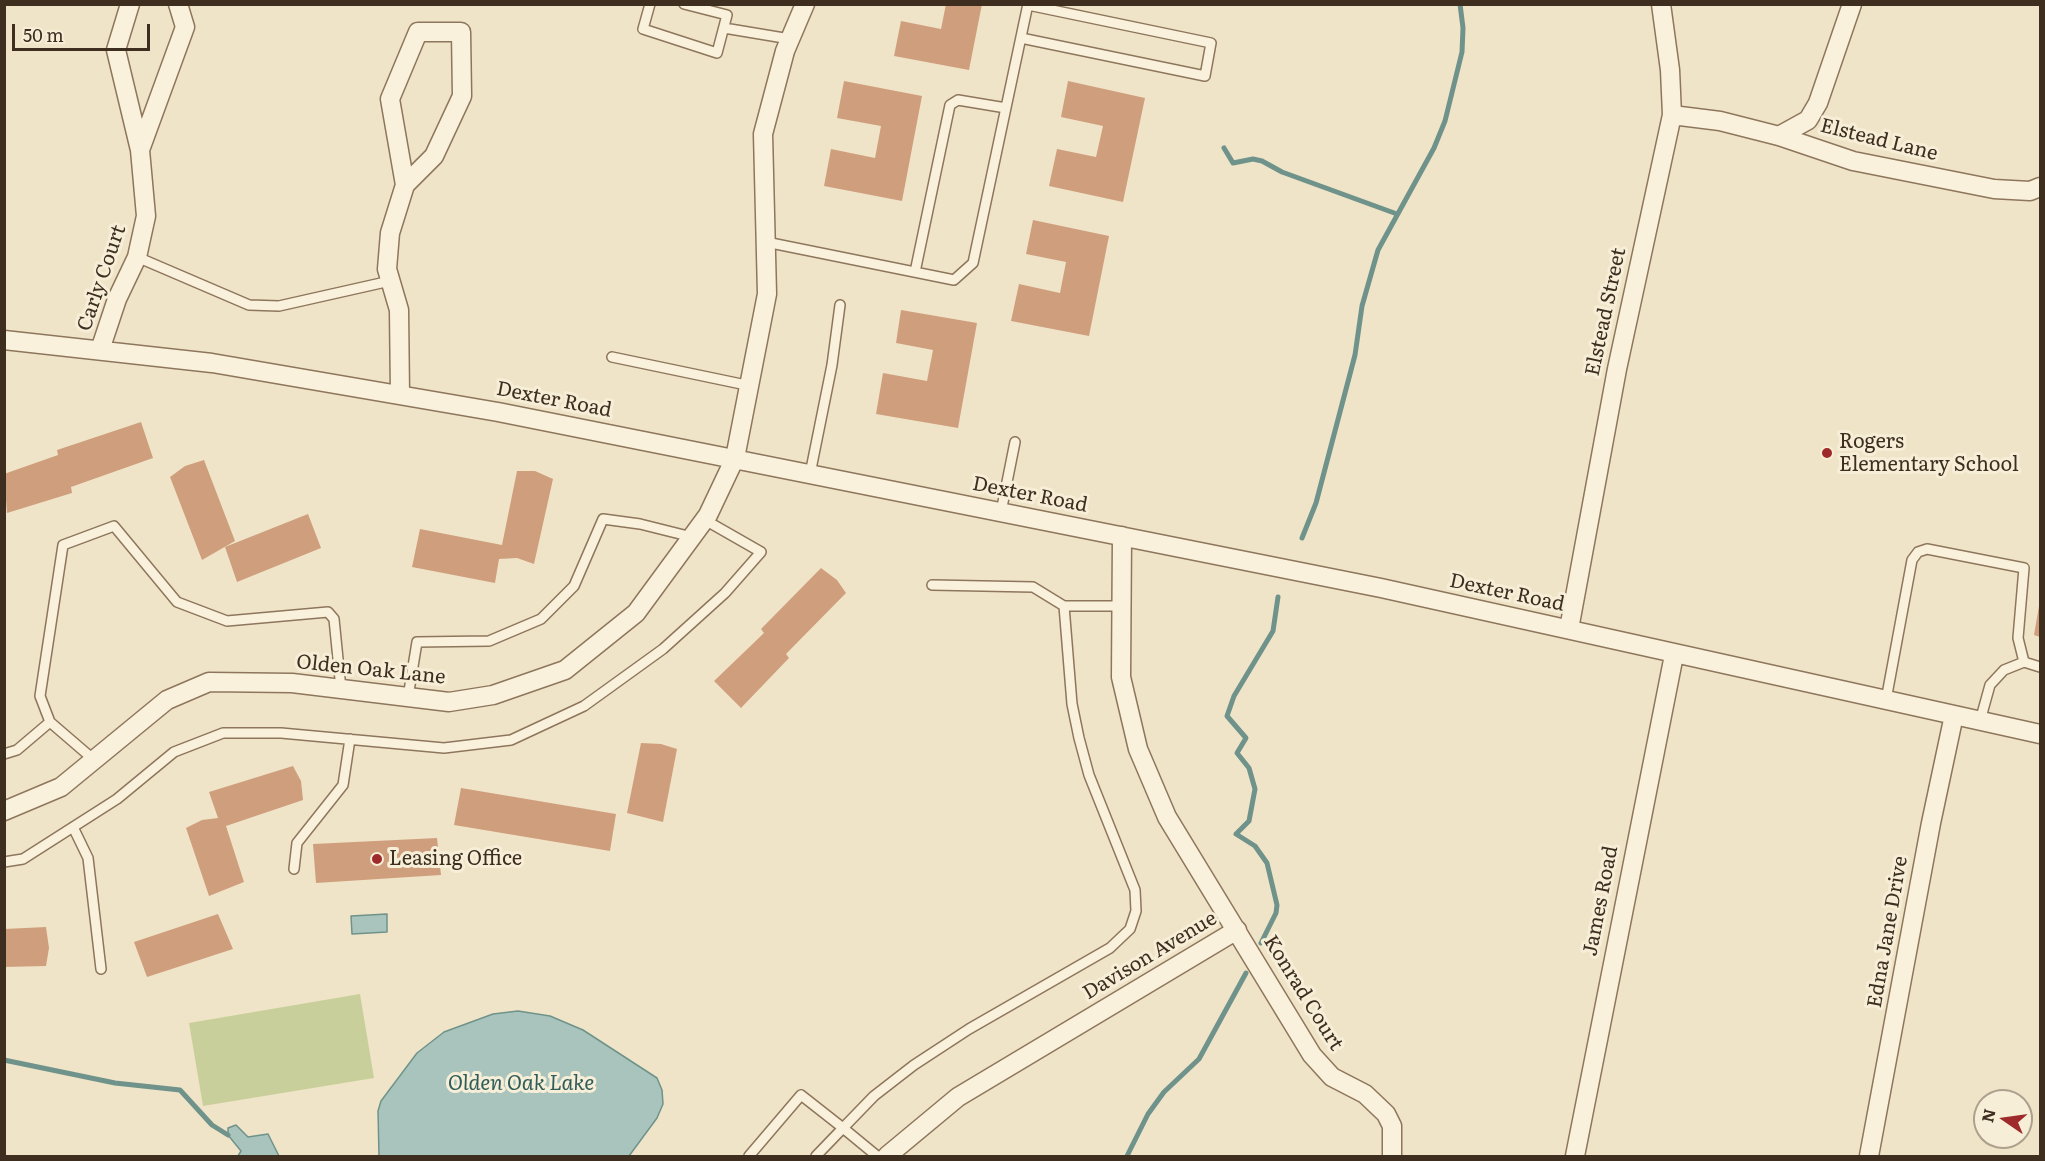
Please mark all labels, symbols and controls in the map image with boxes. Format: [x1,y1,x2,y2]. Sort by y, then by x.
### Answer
scale bar [15,12,153,50]
text: 50 m [23,21,64,48]
street label: Elstead Lane [1818,114,1940,166]
street label: Carly Court [73,222,131,334]
street label: Elstead Street [1581,246,1631,378]
street label: Dexter Road [494,377,614,423]
place label: Rogers Elementary School [1839,430,2019,477]
marker: Rogers Elementary School [1820,446,1834,460]
street label: Dexter Road [970,472,1090,518]
street label: Dexter Road [1447,569,1567,617]
street label: Olden Oak Lane [295,650,447,690]
street label: James Road [1579,844,1623,958]
place label: Leasing Office [389,847,522,871]
marker: Leasing Office [370,852,384,866]
street label: Edna Jane Drive [1863,854,1913,1010]
street label: Davison Avenue [1079,907,1221,1005]
street label: Konrad Court [1258,931,1348,1055]
water label: Olden Oak Lake [448,1071,594,1097]
north arrow [1973,1089,2033,1149]
text: N [1974,1106,2001,1125]

